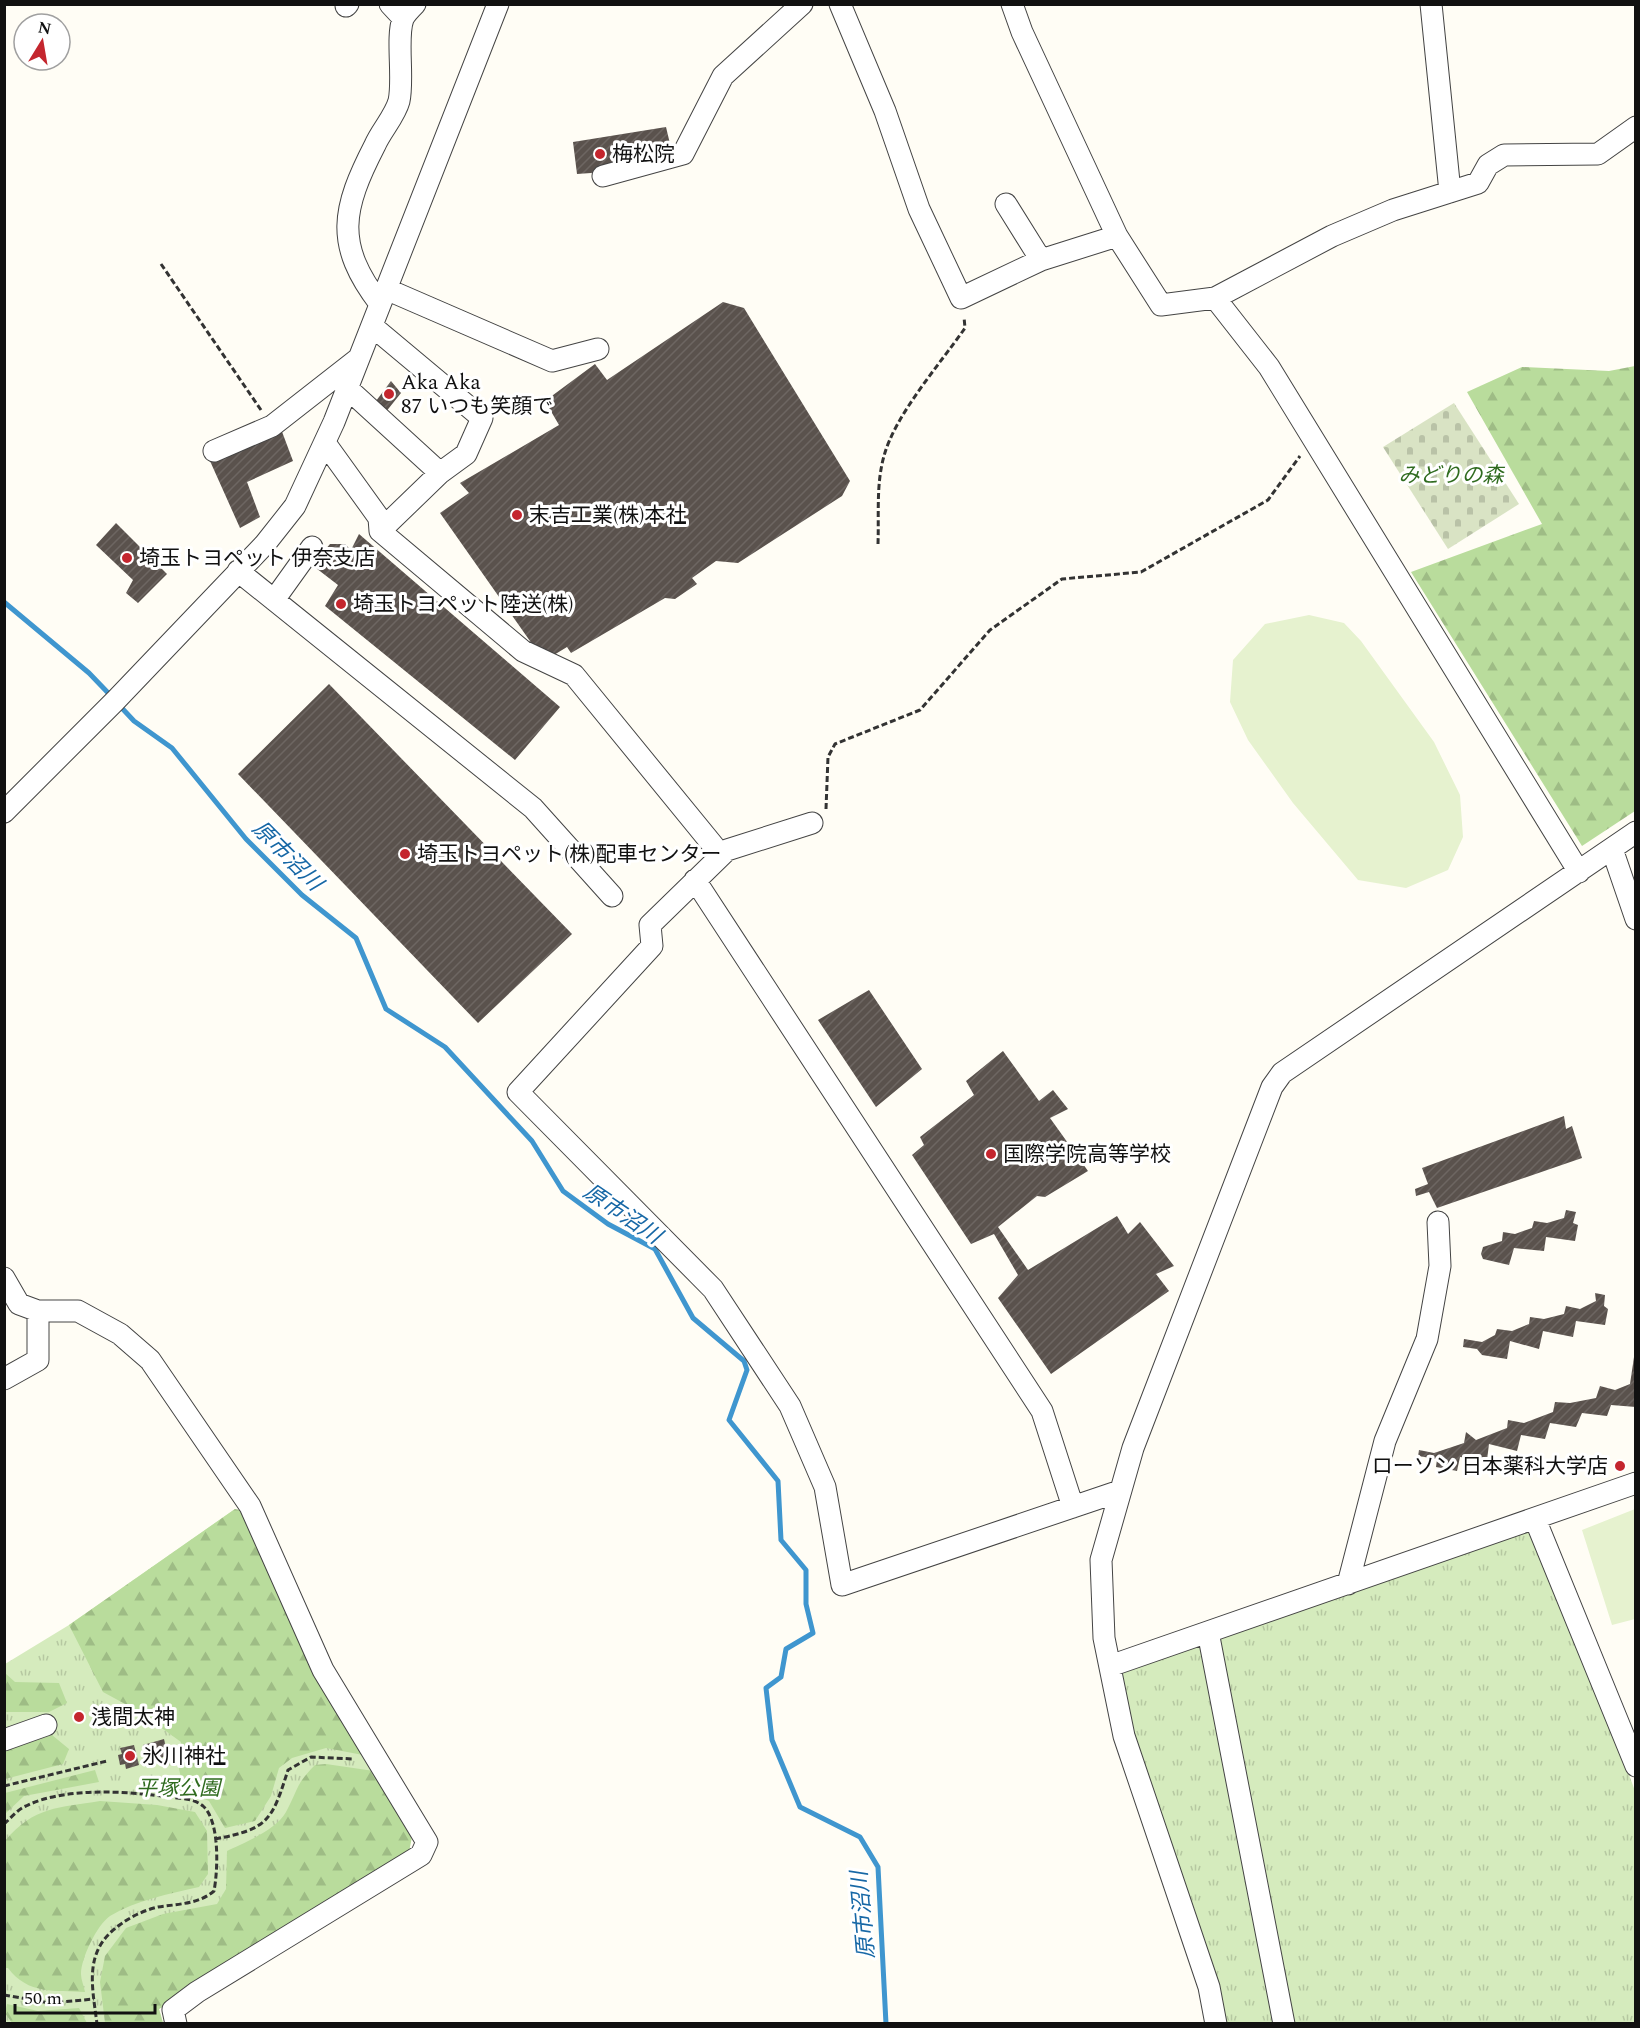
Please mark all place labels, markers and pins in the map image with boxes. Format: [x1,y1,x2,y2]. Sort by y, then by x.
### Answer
place label: 梅松院 [612,139,675,171]
marker: 梅松院 [593,147,607,161]
place label: Aka Aka 87 いつも笑顔で [401,367,553,423]
marker: Aka Aka 87 いつも笑顔で [382,387,396,401]
place label: 末吉工業(株)本社 [529,500,687,532]
marker: 末吉工業(株)本社 [510,508,524,522]
place label: 埼玉トヨペット 伊奈支店 [139,543,375,575]
marker: 埼玉トヨペット 伊奈支店 [120,551,134,565]
place label: 埼玉トヨペット陸送(株) [353,589,574,621]
marker: 埼玉トヨペット陸送(株) [334,597,348,611]
place label: 埼玉トヨペット(株)配車センター [417,839,722,871]
marker: 埼玉トヨペット(株)配車センター [398,847,412,861]
place label: 国際学院高等学校 [1003,1139,1171,1171]
marker: 国際学院高等学校 [984,1147,998,1161]
place label: ローソン 日本薬科大学店 [1372,1451,1608,1483]
marker: ローソン 日本薬科大学店 [1613,1459,1627,1473]
place label: 浅間太神 [91,1702,175,1734]
marker: 浅間太神 [72,1710,86,1724]
place label: 氷川神社 [142,1741,226,1773]
marker: 氷川神社 [123,1749,137,1763]

